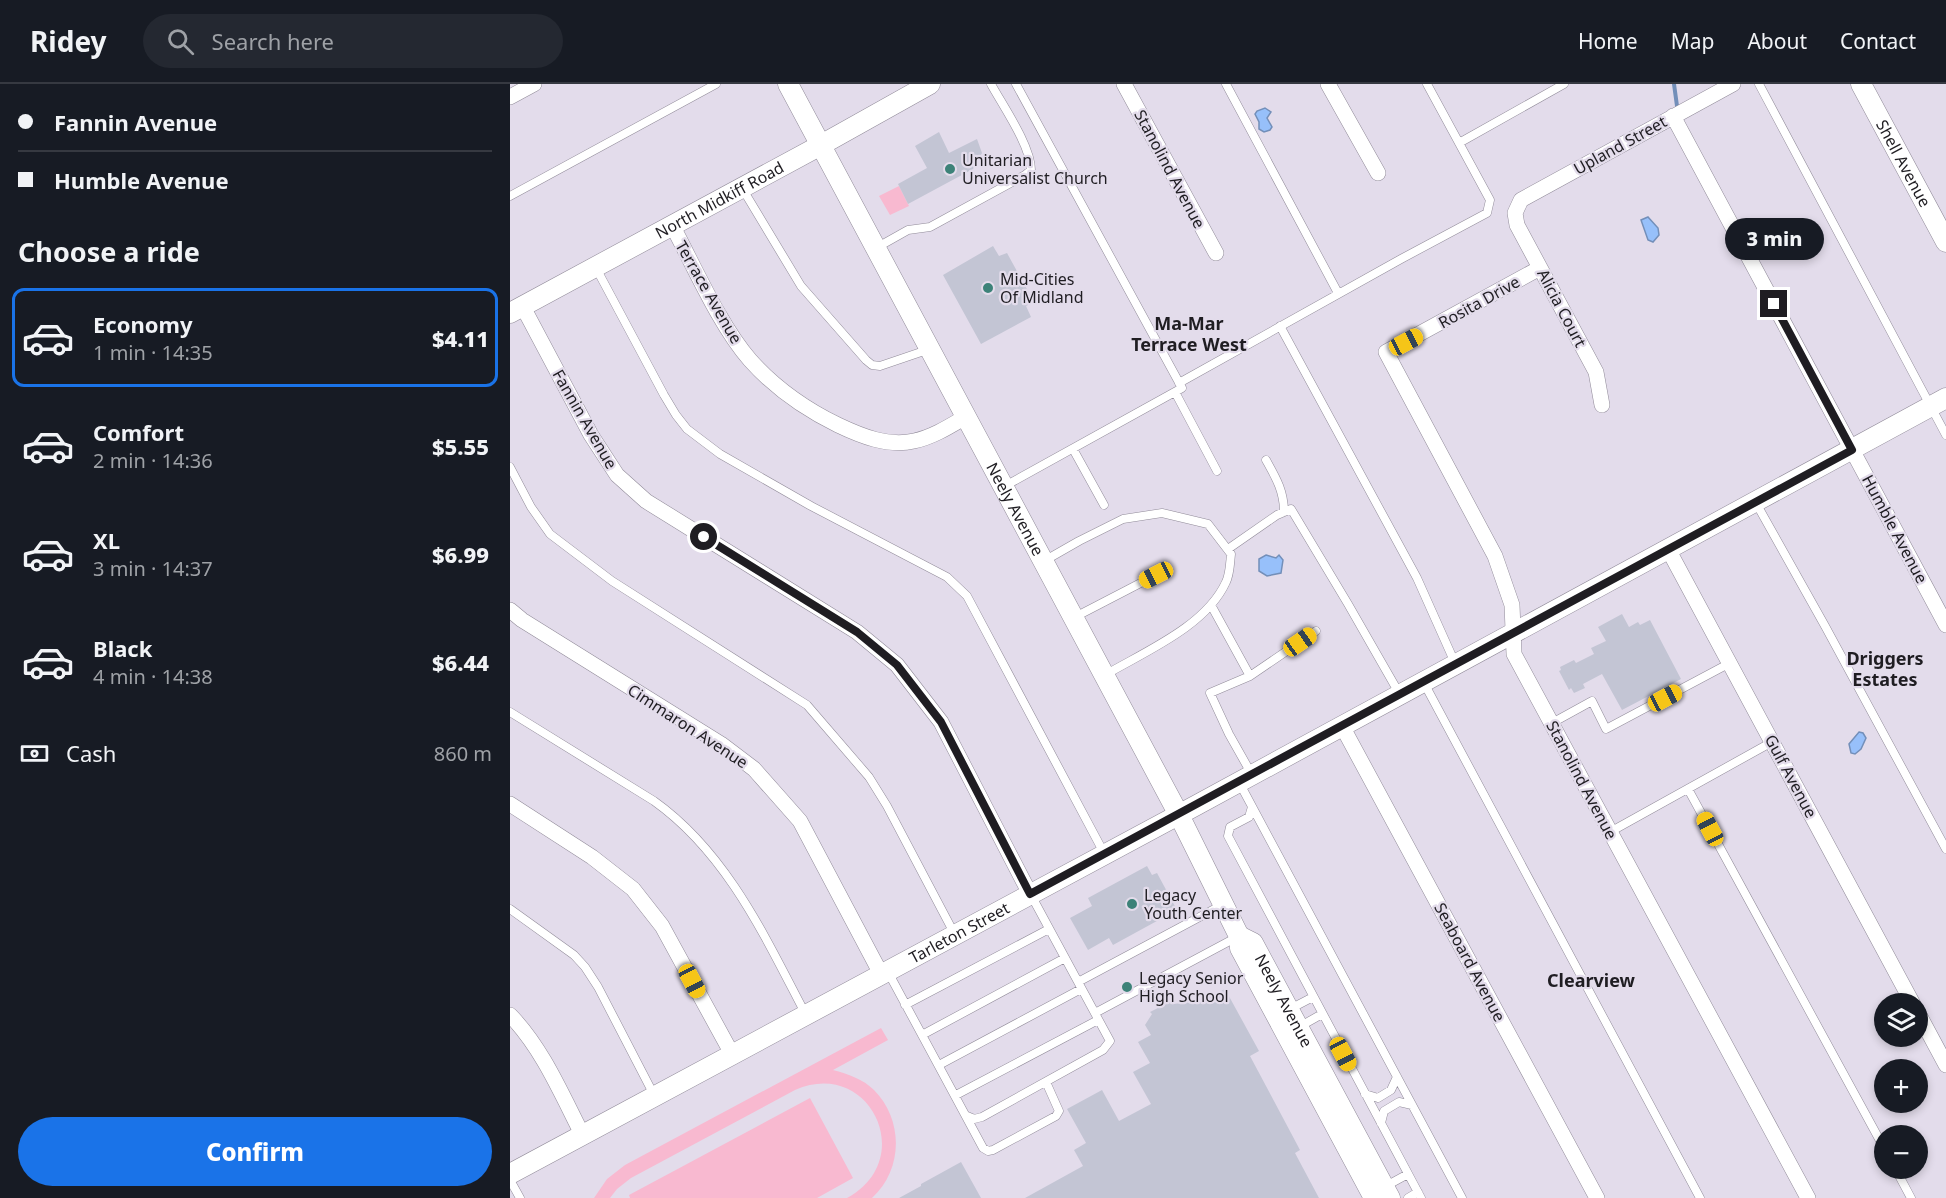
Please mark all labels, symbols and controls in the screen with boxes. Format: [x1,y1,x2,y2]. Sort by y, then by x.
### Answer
search box [143,14,563,68]
text: Ridey [30,22,107,60]
icon: search [164,25,197,58]
text: Search here [212,26,334,56]
text: Home [1578,27,1638,55]
text: Map [1671,27,1714,55]
text: About [1747,27,1807,55]
text: Contact [1840,27,1916,55]
street label: Stanolind Avenue [1129,106,1211,232]
text: Fannin Avenue [54,107,217,137]
street label: Upland Street [1570,110,1671,180]
street label: Shell Avenue [1871,116,1936,211]
place label: Unitarian Universalist Church [962,149,1108,189]
street label: North Midkiff Road [651,156,788,244]
marker: Unitarian Universalist Church [943,162,957,176]
text: Humble Avenue [54,165,229,195]
callout: 3 min [1724,217,1824,259]
text: 3 min [1747,225,1802,252]
text: Choose a ride [18,233,200,270]
street label: Terrace Avenue [671,236,747,348]
street label: Alicia Court [1532,265,1592,351]
place label: Mid-Cities Of Midland [1000,268,1083,308]
street label: Rosita Drive [1434,271,1524,333]
marker: Mid-Cities Of Midland [981,281,995,295]
route end [1760,290,1787,317]
text: Economy [93,309,192,339]
icon: car [21,311,75,365]
district label: Ma-Mar Terrace West [1131,311,1247,356]
text: $4.11 [432,323,489,353]
car [1386,326,1426,358]
text: 1 min · 14:35 [93,339,213,366]
street label: Fannin Avenue [548,365,622,473]
text: Comfort [93,417,184,447]
icon: car [21,419,75,473]
text: $5.55 [432,431,489,461]
text: 2 min · 14:36 [93,447,213,474]
street label: Neely Avenue [981,458,1049,560]
street label: Humble Avenue [1857,471,1933,587]
route start [690,523,717,550]
text: XL [93,525,120,555]
icon: car [21,527,75,581]
text: $6.99 [432,539,489,569]
text: 3 min · 14:37 [93,555,213,582]
car [1136,559,1176,591]
car [1280,624,1320,660]
text: Black [93,633,152,663]
icon: car [21,635,75,689]
district label: Driggers Estates [1846,646,1924,691]
text: $6.44 [432,647,489,677]
text: 4 min · 14:38 [93,663,213,690]
street label: Cimmaron Avenue [624,679,752,773]
car [1645,682,1685,714]
street label: Stanolind Avenue [1541,717,1623,843]
street label: Gulf Avenue [1760,730,1822,822]
icon: cash [18,737,51,770]
text: Cash [66,738,116,768]
text: 860 m [434,740,492,767]
car [1694,809,1726,849]
place label: Legacy Youth Center [1144,884,1242,924]
street label: Tarleton Street [905,897,1013,969]
marker: Legacy Youth Center [1125,897,1139,911]
street label: Seaboard Avenue [1429,899,1511,1025]
street label: Neely Avenue [1250,950,1318,1051]
car [676,961,708,1001]
place label: Legacy Senior High School [1139,967,1244,1007]
district label: Clearview [1547,968,1636,992]
marker: Legacy Senior High School [1120,980,1134,994]
map controls [1874,993,1928,1179]
button: layers [1874,993,1928,1047]
car [1327,1034,1359,1074]
button: + [1874,1059,1928,1113]
button: Confirm [18,1117,492,1186]
button: − [1874,1125,1928,1179]

